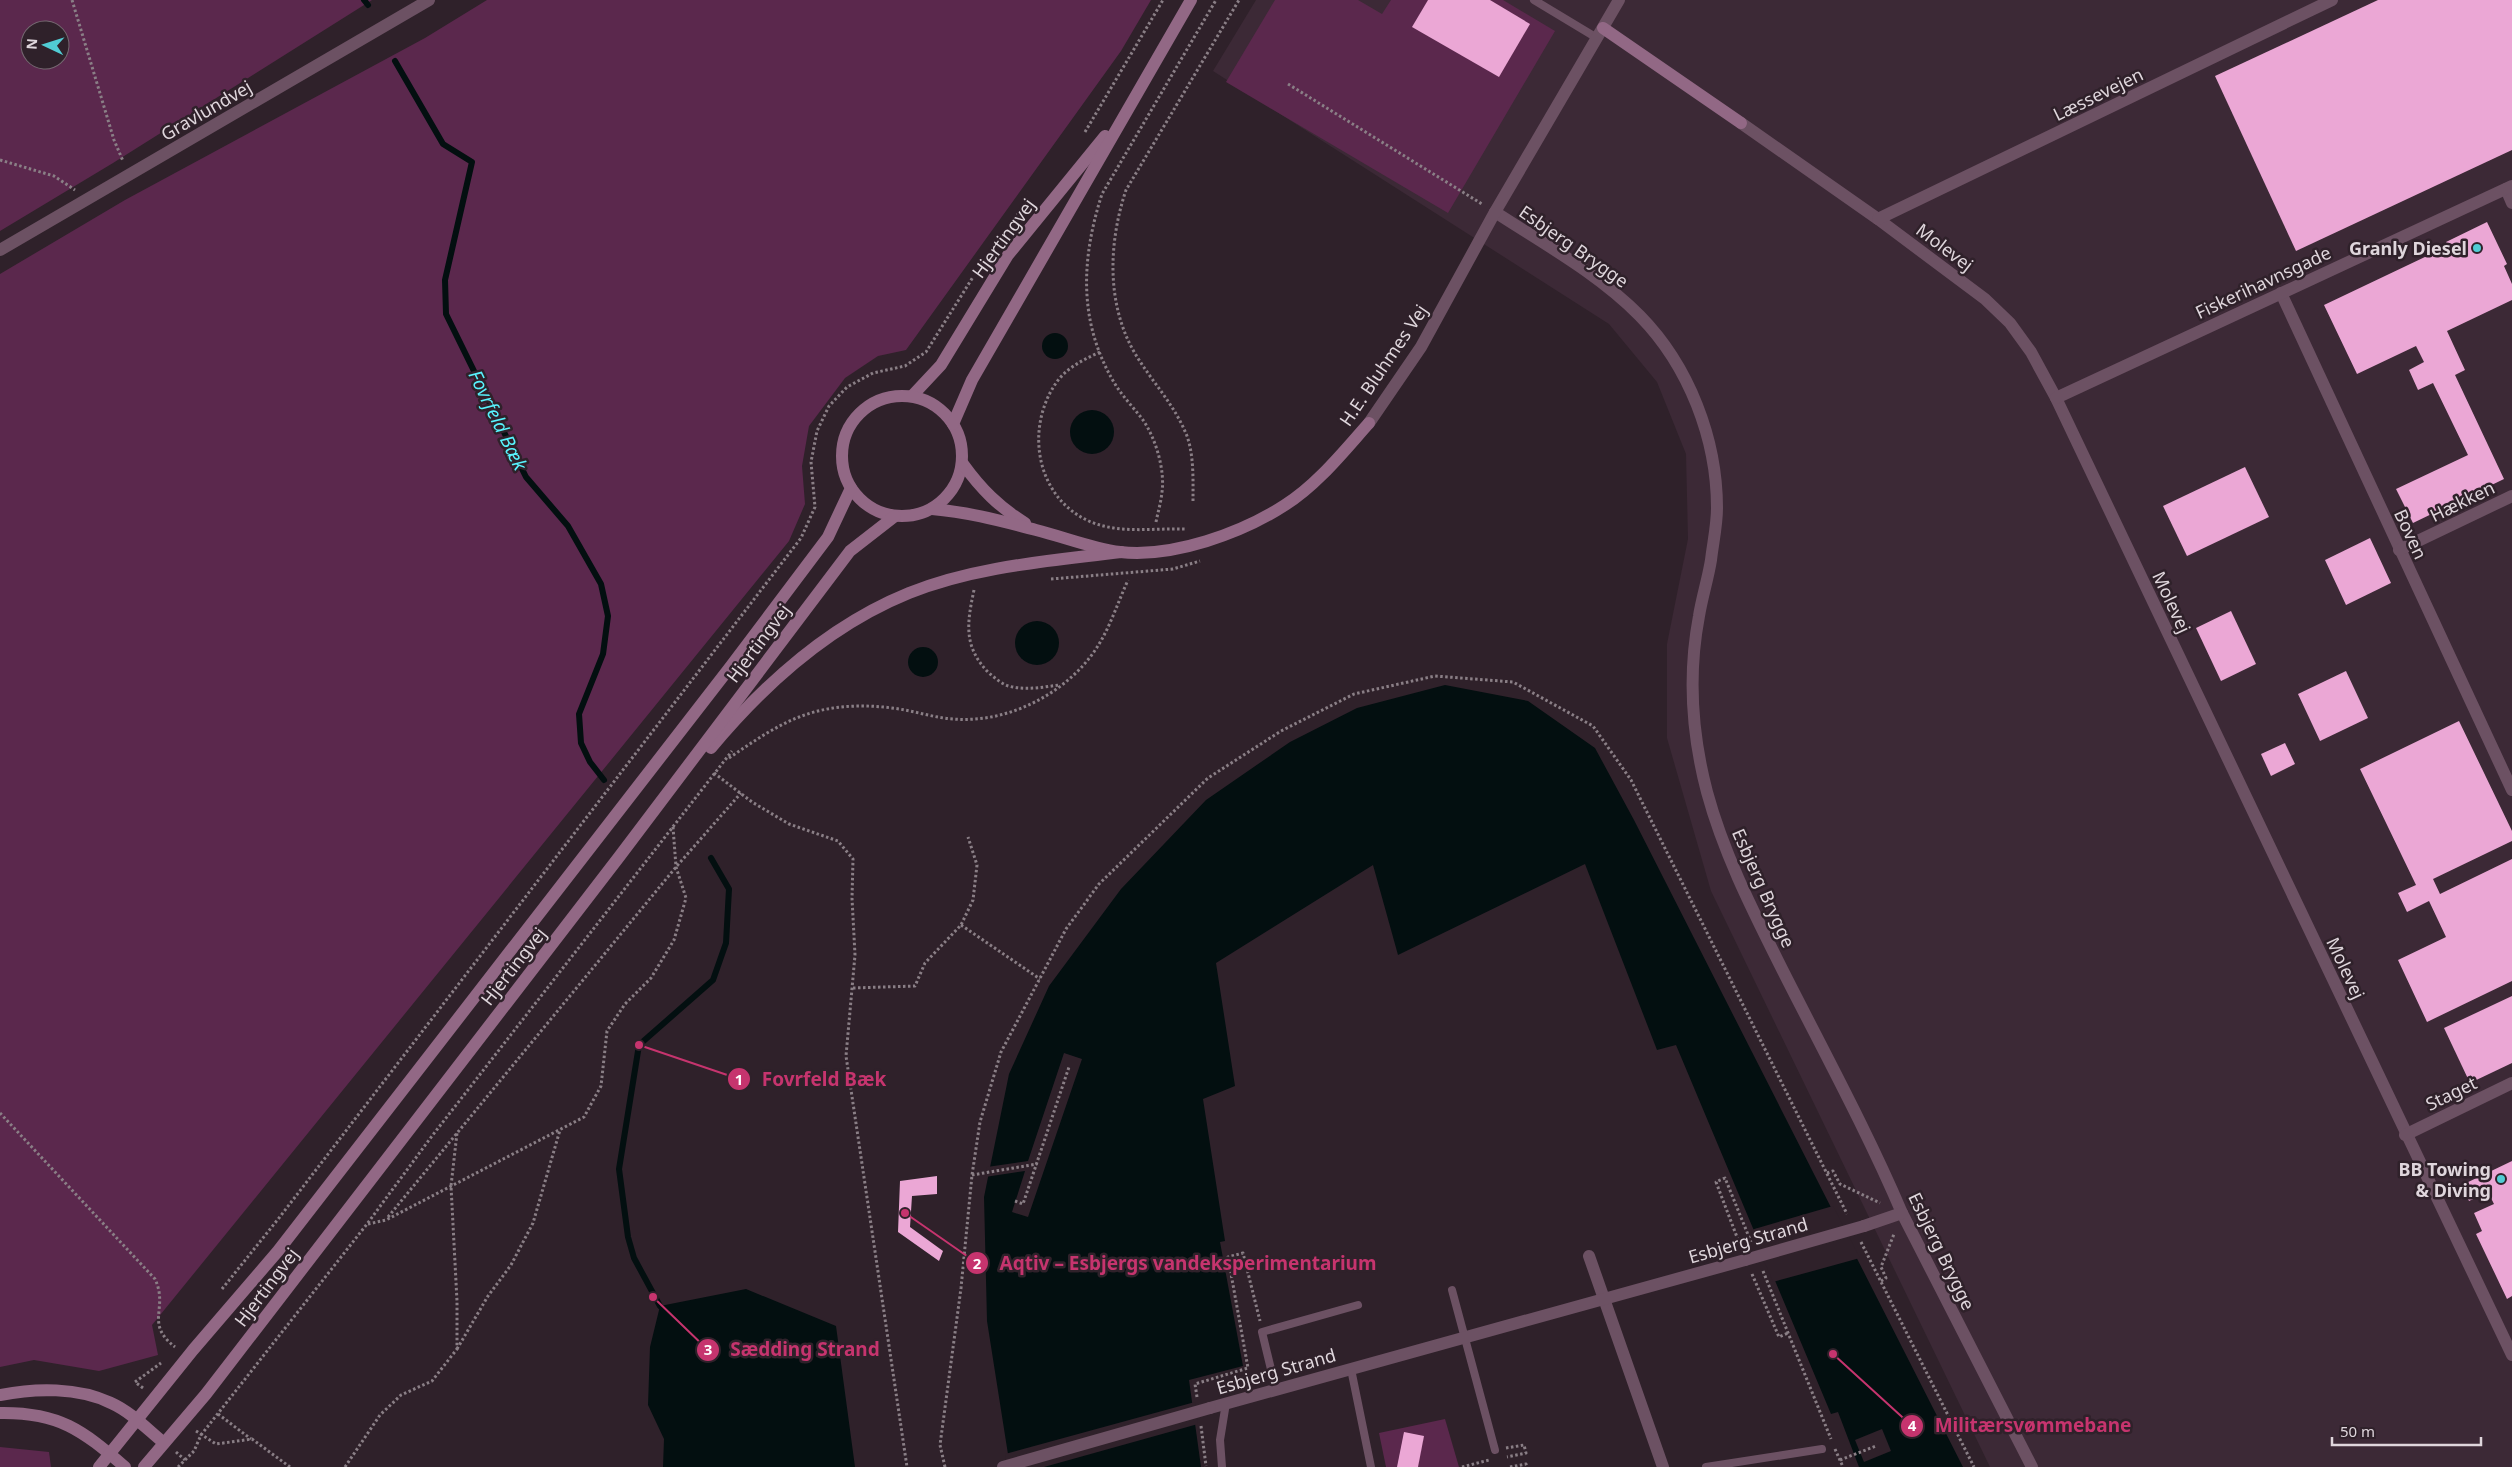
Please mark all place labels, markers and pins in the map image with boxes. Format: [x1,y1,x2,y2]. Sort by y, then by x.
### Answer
place label: Granly Diesel [2349,236,2467,260]
marker: Granly Diesel [2471,242,2483,254]
callout: Fovrfeld Bæk [726,1062,896,1096]
place label: BB Towing & Diving [2398,1157,2491,1202]
marker: BB Towing & Diving [2495,1173,2507,1185]
callout: Aqtiv – Esbjergs vandeksperimentarium [964,1246,1386,1280]
callout: Sædding Strand [696,1333,890,1367]
callout: Militærsvømmebane [1899,1409,2141,1443]

